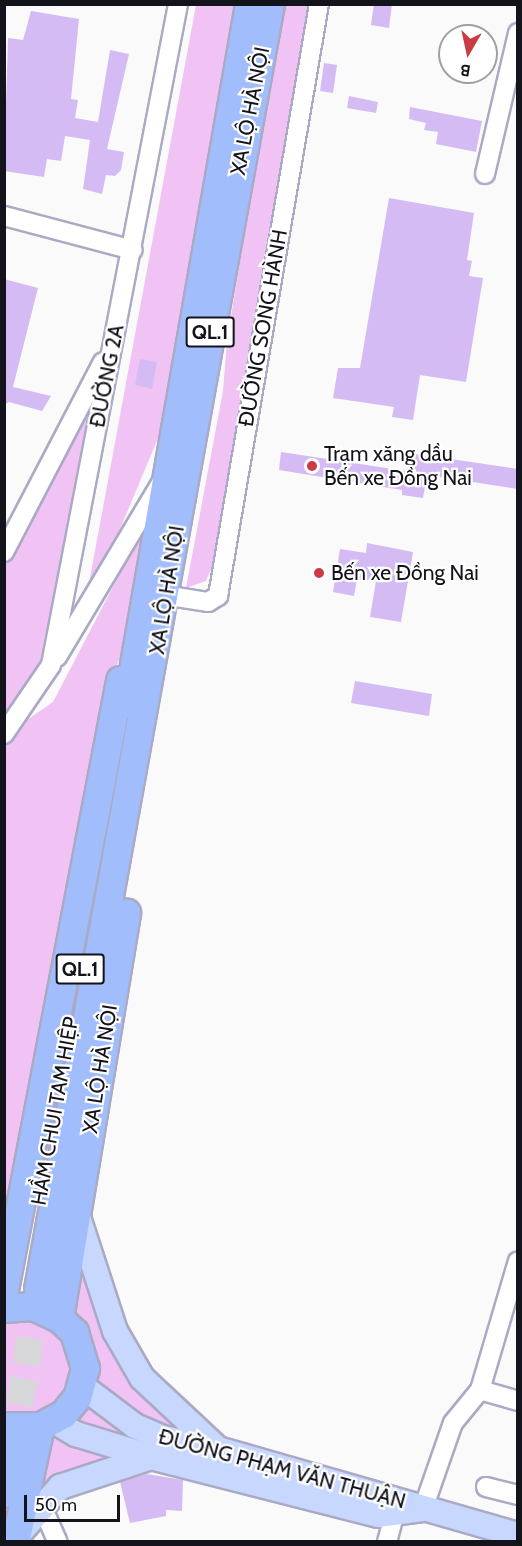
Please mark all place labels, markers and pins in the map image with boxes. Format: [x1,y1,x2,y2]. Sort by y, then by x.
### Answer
place label: Trạm xăng dầu Bến xe Đồng Nai [324,441,472,491]
marker: Trạm xăng dầu Bến xe Đồng Nai [305,459,319,473]
place label: Bến xe Đồng Nai [331,560,479,586]
marker: Bến xe Đồng Nai [312,566,326,580]

